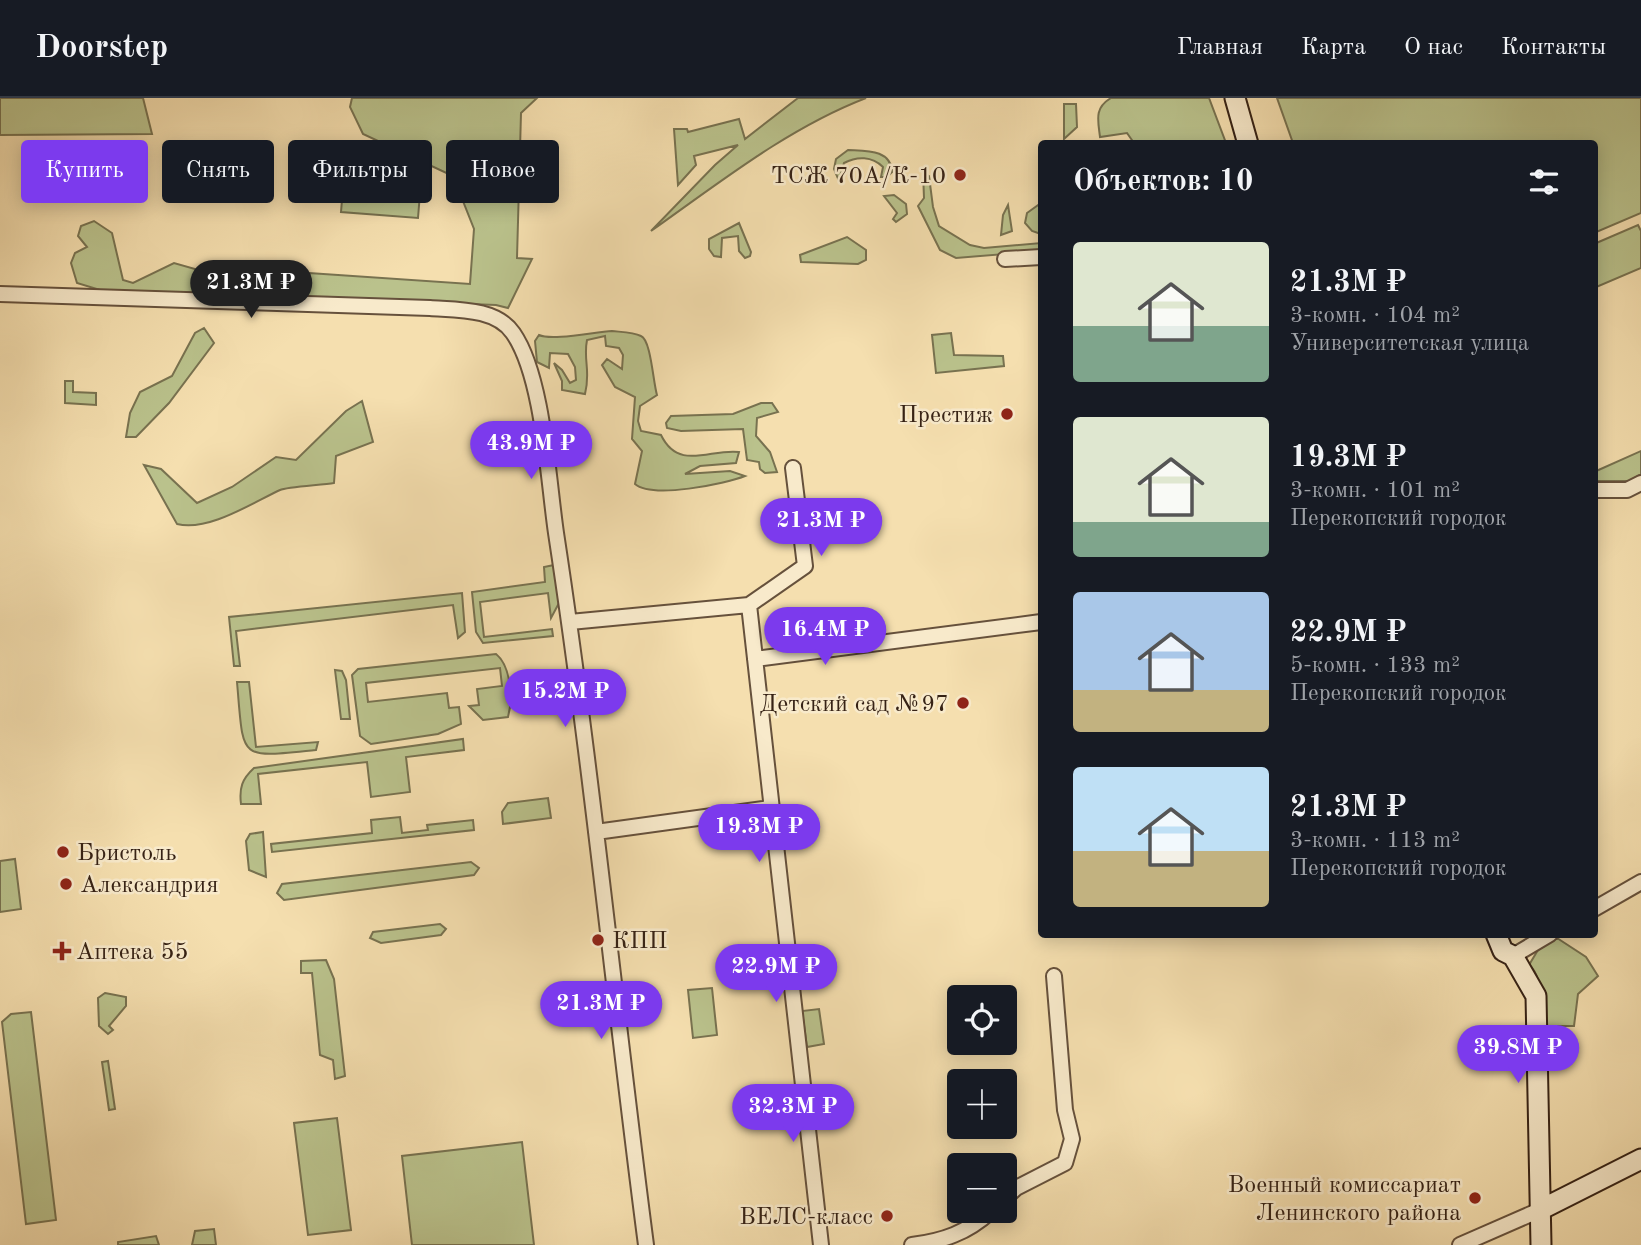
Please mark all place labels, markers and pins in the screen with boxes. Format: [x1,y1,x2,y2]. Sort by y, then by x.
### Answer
place label: ТСЖ 70А/К-10 [771,165,946,189]
marker: ТСЖ 70А/К-10 [952,167,968,183]
pin: 21.3M ₽ [186,260,316,320]
place label: Престиж [899,404,993,428]
marker: Престиж [999,406,1015,422]
pin: 43.9M ₽ [466,422,596,481]
pin: 21.3M ₽ [756,498,886,558]
pin: 16.4M ₽ [760,608,890,667]
pin: 15.2M ₽ [500,670,630,729]
place label: Детский сад №97 [760,693,949,717]
marker: Детский сад №97 [955,695,971,711]
pin: 19.3M ₽ [694,804,824,864]
place label: Бристоль [77,842,176,866]
marker: Бристоль [55,844,71,860]
place label: Александрия [80,874,219,898]
marker: Александрия [58,876,74,892]
place label: КПП [612,930,667,954]
marker: КПП [590,932,606,948]
place label: Аптека 55 [76,941,188,965]
marker: Аптека 55 [54,943,70,959]
pin: 22.9M ₽ [711,944,841,1004]
pin: 21.3M ₽ [536,982,666,1041]
pin: 39.8M ₽ [1453,1026,1583,1085]
pin: 32.3M ₽ [728,1084,858,1144]
place label: Военный комиссариат Ленинского района [1228,1174,1461,1226]
marker: Военный комиссариат Ленинского района [1467,1190,1483,1206]
place label: ВЕЛС-класс [739,1206,873,1230]
marker: ВЕЛС-класс [879,1208,895,1224]

